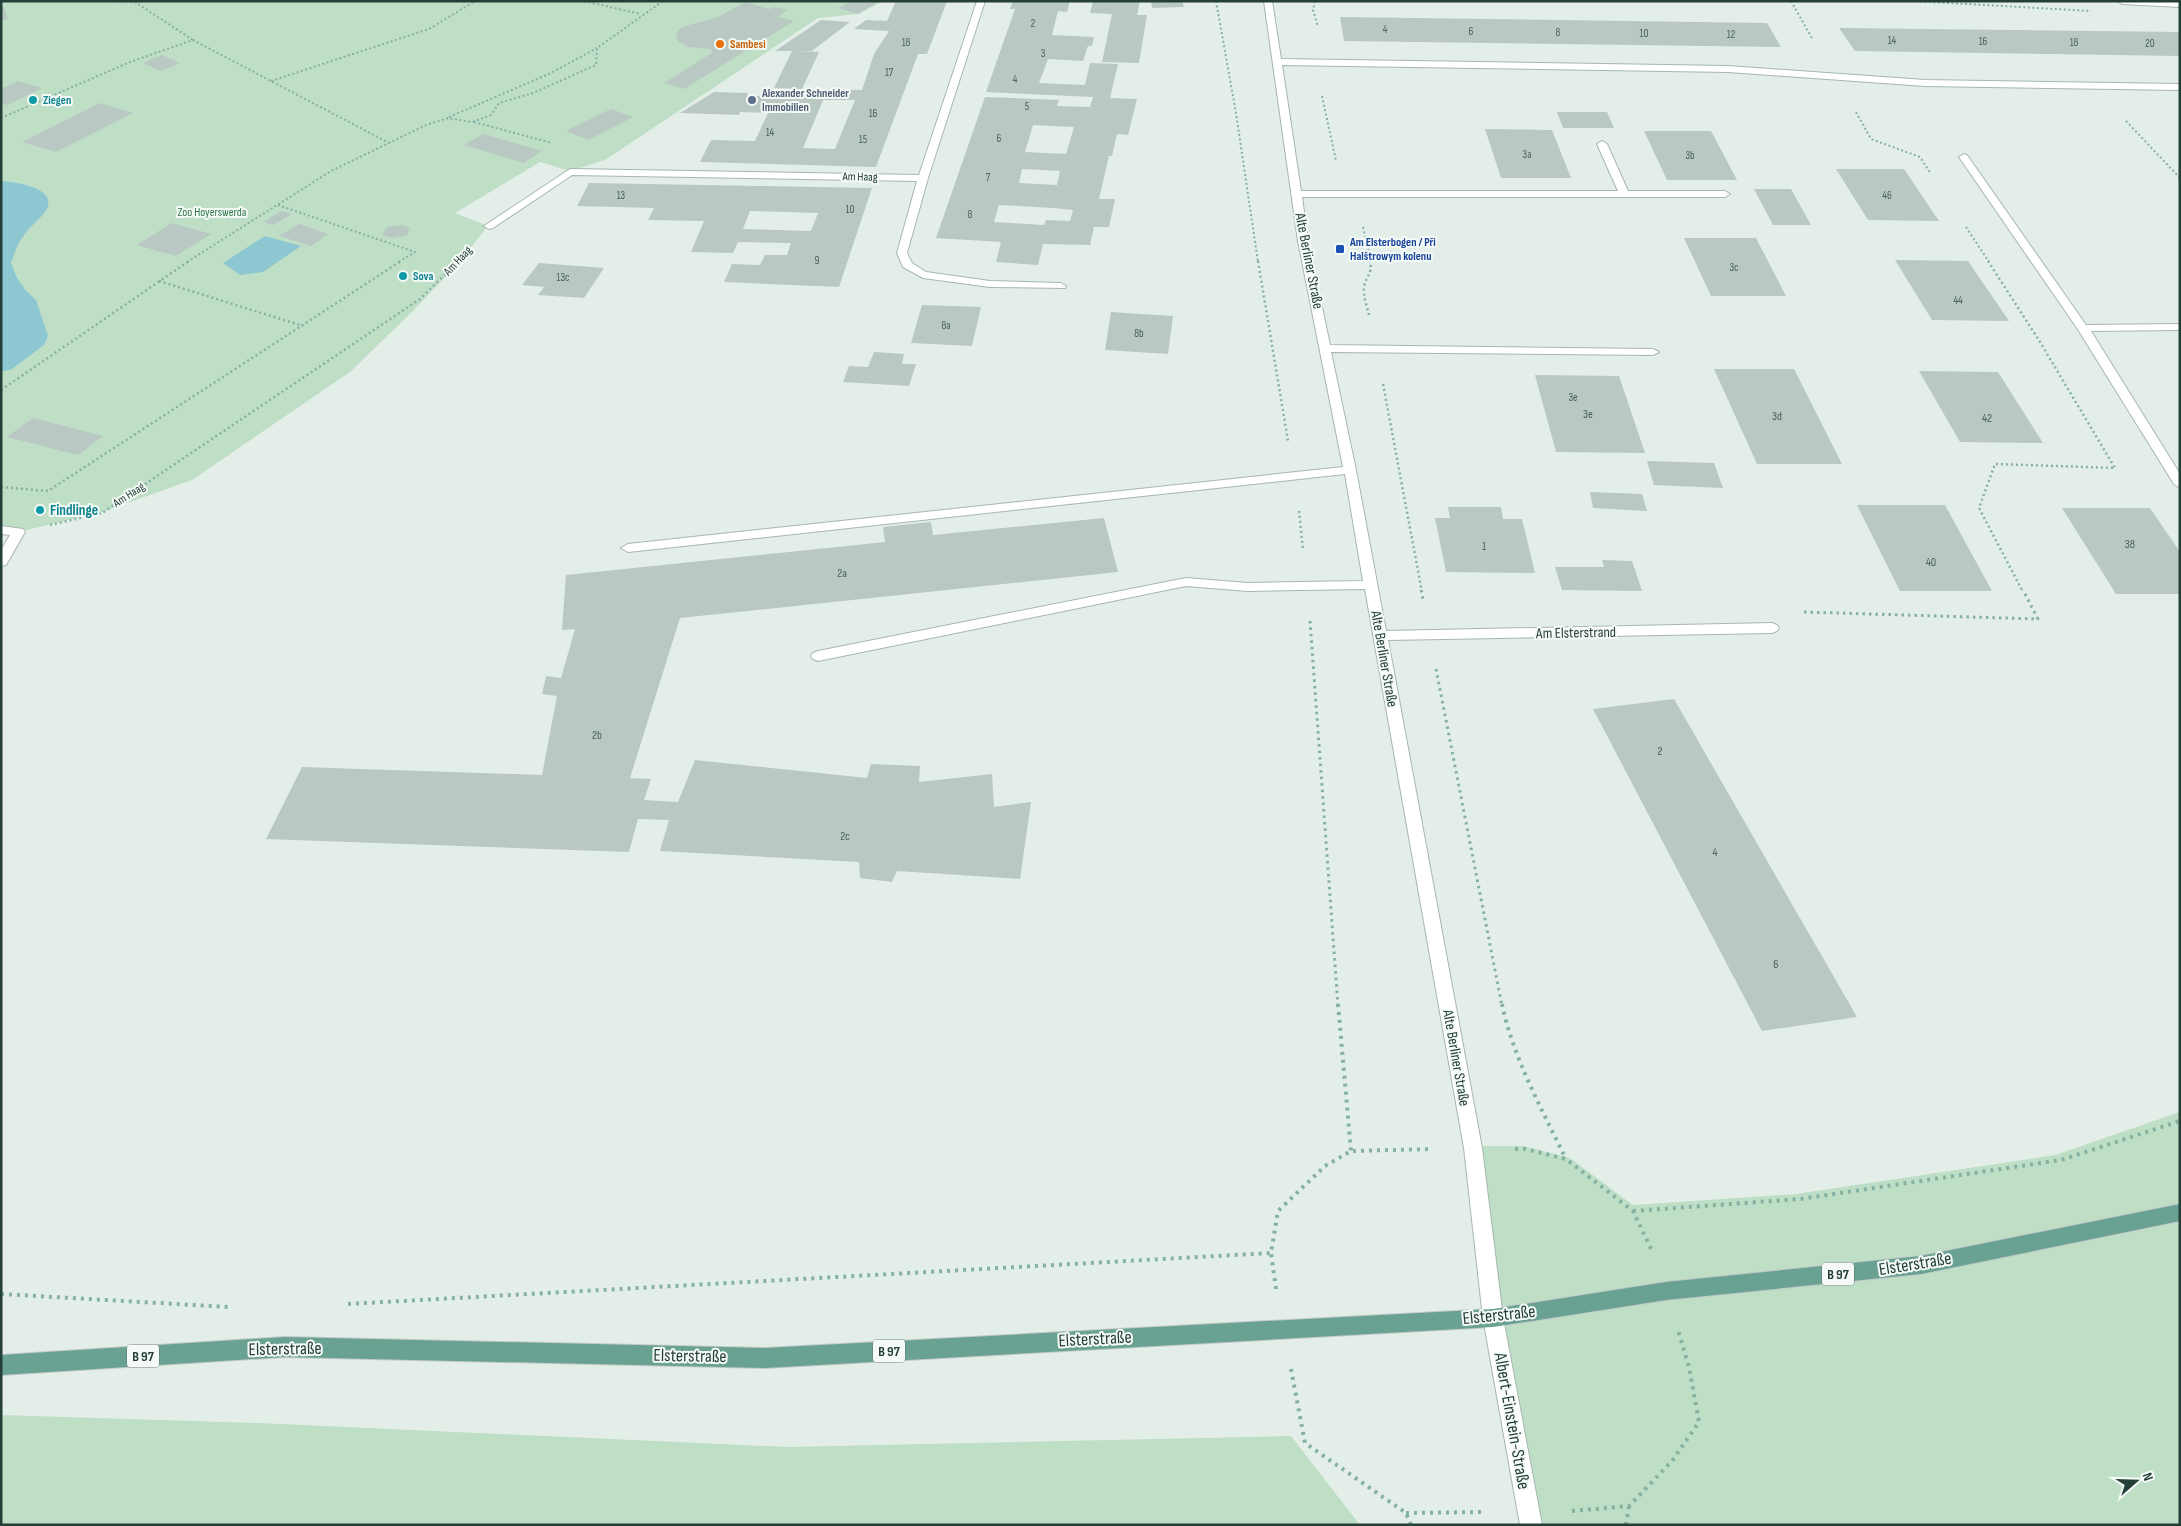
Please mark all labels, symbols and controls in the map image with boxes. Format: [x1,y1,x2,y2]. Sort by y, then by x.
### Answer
house number: 2 [1031,17,1036,30]
house number: 4 [1383,23,1388,36]
house number: 6 [1469,25,1474,38]
house number: 8 [1556,26,1561,39]
house number: 10 [1640,27,1648,40]
house number: 12 [1727,28,1736,41]
house number: 14 [1888,34,1897,47]
house number: 16 [1979,35,1988,48]
house number: 18 [902,36,911,49]
house number: 18 [2070,36,2079,49]
place label: Sambesi [730,37,766,52]
house number: 20 [2145,37,2155,50]
marker: Sambesi [714,38,726,50]
house number: 3 [1041,47,1046,60]
house number: 17 [885,66,894,79]
house number: 4 [1013,73,1018,86]
place label: Alexander Schneider Immobilien [761,86,849,115]
place label: Ziegen [43,93,71,108]
marker: Ziegen [27,94,39,106]
marker: Alexander Schneider Immobilien [746,94,758,106]
house number: 5 [1025,100,1029,113]
house number: 16 [869,107,878,120]
house number: 14 [766,126,775,139]
house number: 6 [997,132,1002,145]
house number: 15 [859,133,867,146]
house number: 3a [1523,148,1531,161]
house number: 3b [1685,149,1695,162]
street label: Am Haag [841,169,878,185]
house number: 7 [986,171,991,184]
house number: 13 [617,189,626,202]
house number: 46 [1882,189,1892,202]
house number: 10 [846,203,854,216]
park label: Zoo Hoyerswerda [178,205,247,220]
house number: 8 [968,208,973,221]
street label: Alte Berliner Straße [1290,210,1328,311]
place label: Am Elsterbogen / Při Halštrowym kolenu [1349,235,1436,264]
street label: Am Haag [440,243,476,280]
marker: Am Elsterbogen / Při Halštrowym kolenu [1334,243,1346,255]
house number: 9 [815,254,820,267]
house number: 3c [1729,261,1739,274]
place label: Sova [413,269,433,284]
marker: Sova [397,270,409,282]
house number: 13c [557,271,569,284]
house number: 44 [1953,294,1963,307]
house number: 8a [941,319,951,332]
house number: 8b [1134,327,1144,340]
house number: 3e [1568,391,1578,404]
house number: 3e [1583,407,1593,422]
house number: 3d [1772,409,1782,424]
house number: 42 [1982,411,1992,426]
street label: Am Haag [109,479,148,511]
place label: Findlinge [50,501,98,520]
marker: Findlinge [34,504,46,516]
house number: 38 [2125,537,2135,552]
house number: 1 [1482,539,1487,554]
house number: 40 [1926,555,1936,570]
house number: 2a [837,566,847,581]
street label: Alte Berliner Straße [1366,608,1402,709]
street label: Am Elsterstrand [1535,623,1616,643]
house number: 2b [592,728,602,743]
house number: 2 [1658,744,1663,759]
house number: 2c [840,829,850,844]
house number: 4 [1712,845,1718,860]
house number: 6 [1773,957,1779,972]
street label: Alte Berliner Straße [1438,1007,1474,1108]
street label: Elsterstraße [1877,1248,1953,1280]
road number: B 97 [1822,1262,1854,1286]
street label: Elsterstraße [1461,1301,1537,1329]
street label: Elsterstraße [1058,1327,1132,1351]
street label: Elsterstraße [248,1338,322,1360]
road number: B 97 [873,1340,905,1362]
road number: B 97 [127,1344,159,1368]
street label: Elsterstraße [653,1345,727,1367]
street label: Albert-Einstein-Straße [1489,1350,1534,1491]
north arrow [2111,1456,2161,1506]
text: N [2138,1470,2157,1483]

